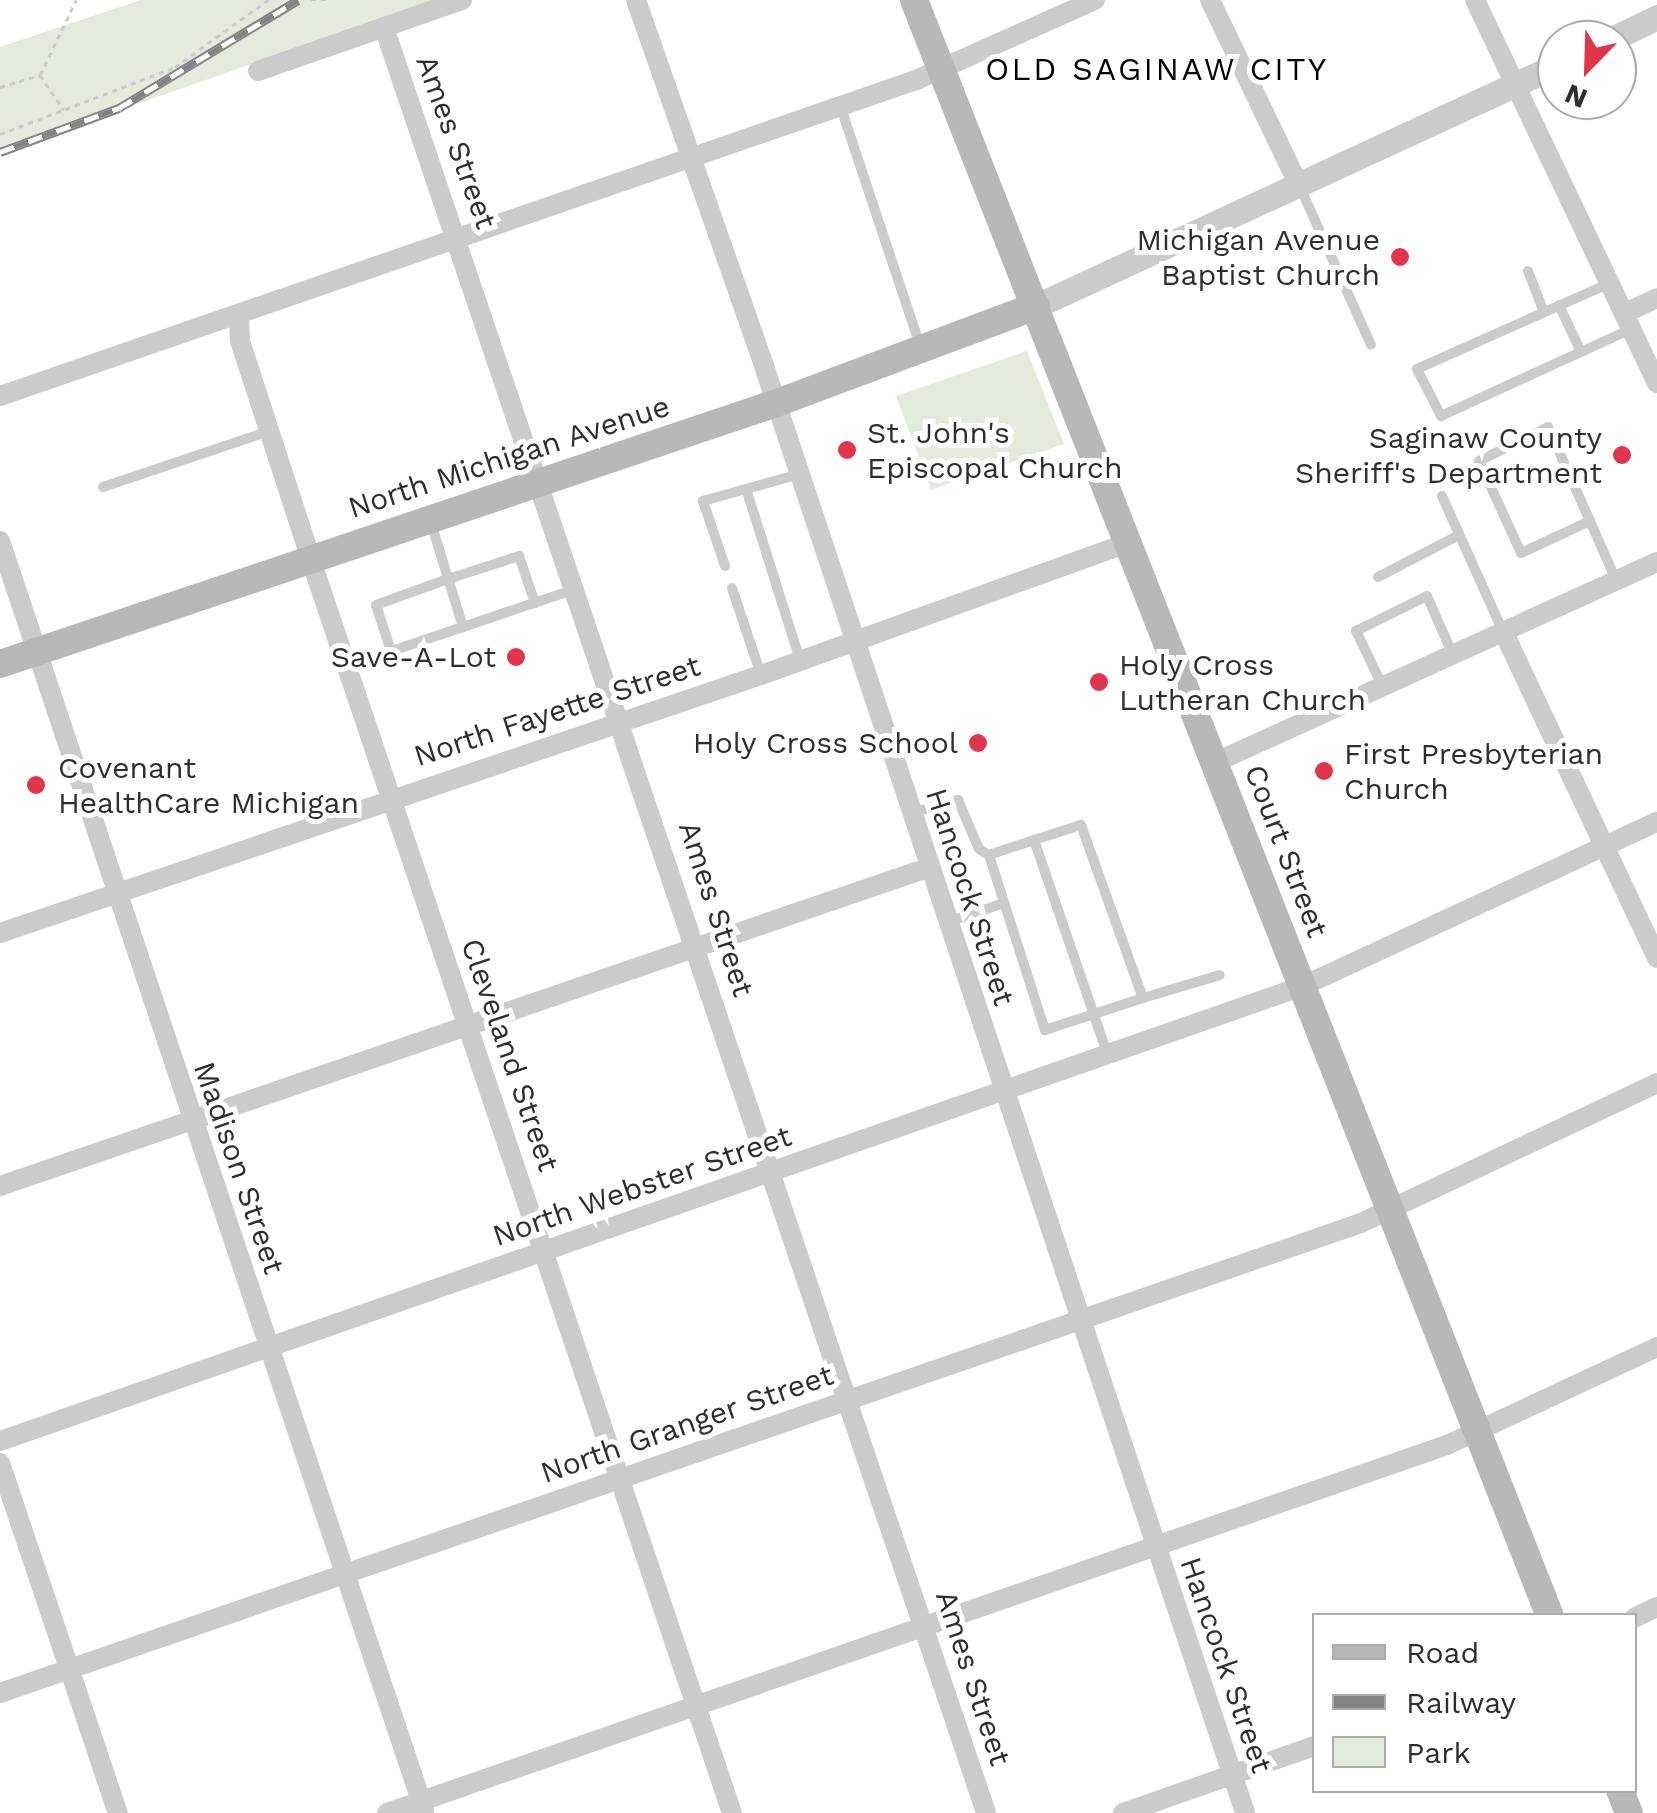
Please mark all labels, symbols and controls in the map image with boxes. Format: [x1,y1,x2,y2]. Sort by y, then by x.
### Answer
north arrow [1537,20,1637,120]
street label: Ames Street [408,50,504,234]
district label: OLD SAGINAW CITY [985,50,1329,88]
text: N [1560,77,1592,115]
place label: Michigan Avenue Baptist Church [1135,222,1380,292]
marker: Michigan Avenue Baptist Church [1389,246,1411,268]
street label: North Michigan Avenue [343,388,675,526]
place label: St. John's Episcopal Church [867,415,1124,486]
place label: Saginaw County Sheriff's Department [1295,420,1602,490]
marker: St. John's Episcopal Church [836,439,858,461]
marker: Saginaw County Sheriff's Department [1611,444,1633,466]
place label: Save-A-Lot [331,639,496,675]
marker: Save-A-Lot [505,646,527,668]
place label: Holy Cross Lutheran Church [1119,647,1366,718]
street label: North Fayette Street [409,648,705,774]
marker: Holy Cross Lutheran Church [1088,671,1110,693]
place label: Holy Cross School [692,725,958,761]
marker: Holy Cross School [967,732,989,754]
place label: First Presbyterian Church [1344,736,1603,806]
place label: Covenant HealthCare Michigan [58,750,359,820]
street label: Court Street [1237,760,1335,942]
marker: First Presbyterian Church [1313,760,1335,782]
marker: Covenant HealthCare Michigan [23,772,49,798]
street label: Hancock Street [918,784,1022,1010]
street label: Ames Street [671,817,761,1001]
street label: Cleveland Street [453,934,567,1176]
street label: Madison Street [186,1057,292,1279]
street label: North Webster Street [487,1118,797,1254]
street label: North Granger Street [536,1357,838,1491]
street label: Hancock Street [1172,1552,1280,1778]
street label: Ames Street [928,1586,1018,1770]
legend [1312,1613,1637,1793]
text: Road [1406,1635,1479,1670]
text: Railway [1406,1685,1516,1720]
text: Park [1406,1735,1471,1770]

